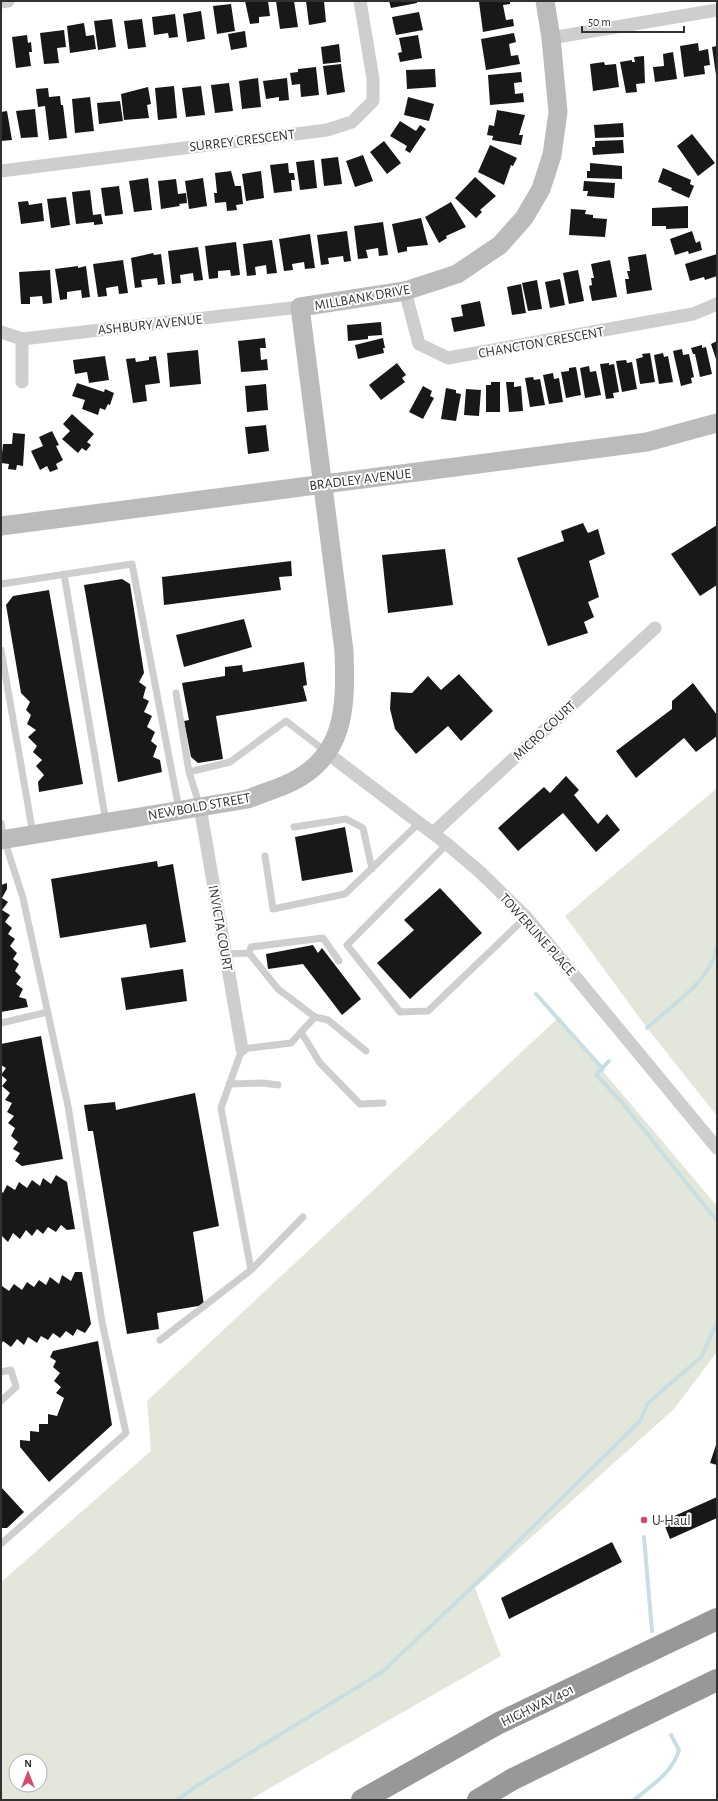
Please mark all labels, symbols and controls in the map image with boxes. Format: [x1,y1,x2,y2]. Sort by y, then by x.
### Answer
scale bar [582,8,684,34]
text: 50 m [588,16,611,28]
street label: SURREY CRESCENT [189,128,296,154]
street label: MILLBANK DRIVE [313,283,411,313]
street label: ASHBURY AVENUE [97,313,203,337]
street label: CHANCTON CRESCENT [477,325,605,361]
street label: BRADLEY AVENUE [309,467,412,493]
street label: MICRO COURT [511,698,579,763]
street label: NEWBOLD STREET [147,791,252,823]
street label: INVICTA COURT [206,884,235,973]
street label: TOWERLINE PLACE [497,891,578,979]
place label: U-Haul [652,1514,691,1528]
marker: U-Haul [639,1515,649,1525]
street label: HIGHWAY 401 [499,1682,576,1730]
north arrow [8,1753,48,1793]
text: N [24,1758,32,1769]

